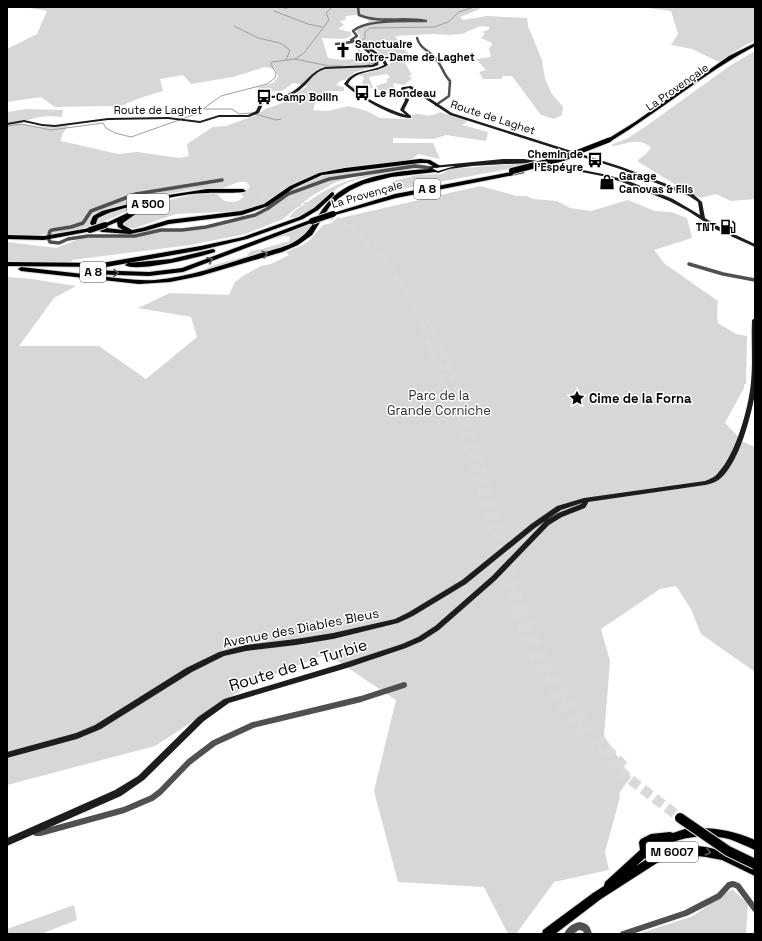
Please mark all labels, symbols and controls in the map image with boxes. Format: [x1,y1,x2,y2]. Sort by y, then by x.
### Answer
place label: Sanctuaire Notre-Dame de Laghet [355,37,475,64]
church icon: Sanctuaire Notre-Dame de Laghet [334,41,352,59]
street label: La Provençale [643,60,711,114]
bus stop icon: Le Rondeau [353,84,371,102]
place label: Le Rondeau [374,86,436,100]
bus stop icon: Camp Bollin [255,88,273,106]
place label: Camp Bollin [276,90,338,104]
street label: Route de Laghet [449,97,537,137]
street label: Route de Laghet [114,103,202,117]
place label: Chemin de l'Espéyre [528,147,583,174]
bus stop icon: Chemin de l'Espéyre [586,151,604,169]
place label: Garage Canovas & Fils [619,169,694,196]
shop icon: Garage Canovas & Fils [598,173,616,191]
street label: La Provençale [330,177,404,211]
road number: A 8 [414,179,440,199]
road number: A 500 [127,194,169,214]
fuel station icon: TNT [719,218,737,236]
place label: TNT [696,220,717,234]
one-way arrow [261,250,268,259]
one-way arrow [206,257,213,265]
road number: A 8 [80,262,106,282]
one-way arrow [113,269,119,277]
park label: Parc de la Grande Corniche [387,387,491,419]
place icon: Cime de la Forna [568,389,586,407]
place label: Cime de la Forna [589,390,692,407]
street label: Avenue des Diables Bleus [222,605,381,651]
street label: Route de La Turbie [226,634,370,696]
road number: M 6007 [646,842,698,862]
one-way arrow [705,848,711,856]

